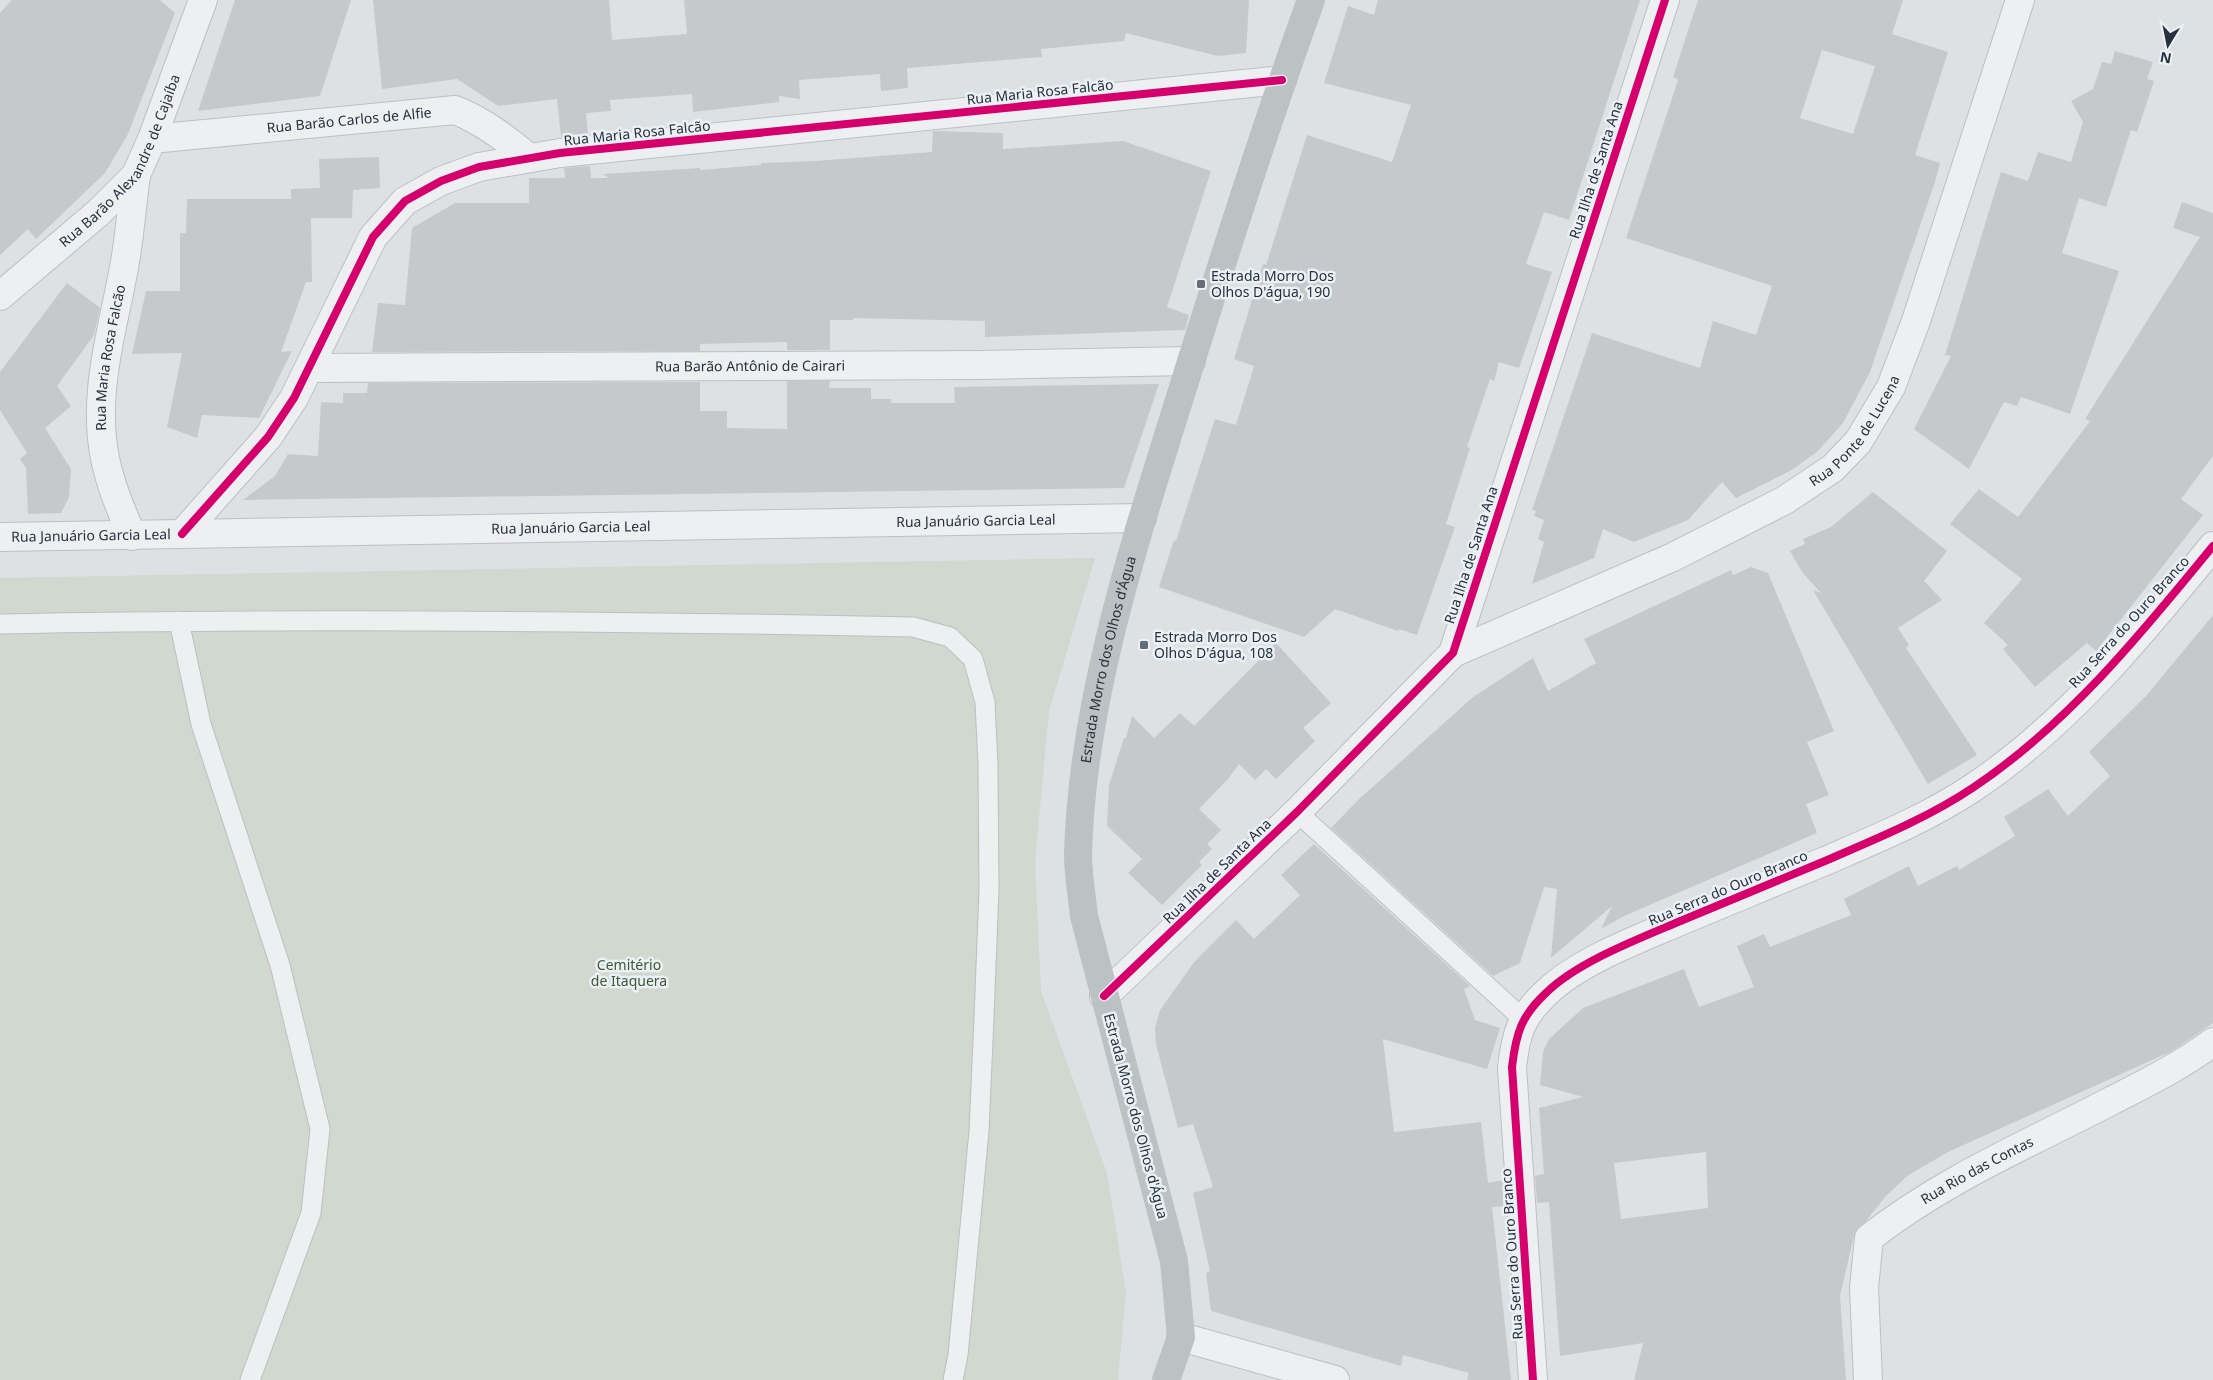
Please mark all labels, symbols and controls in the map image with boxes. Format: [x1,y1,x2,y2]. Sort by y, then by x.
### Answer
north arrow [2143,20,2193,70]
text: N [2158,48,2173,69]
street label: Rua Barão Alexandre de Cajaíba [55,71,184,251]
street label: Rua Maria Rosa Falcão [966,74,1114,109]
street label: Rua Ilha de Santa Ana [1564,99,1627,241]
street label: Rua Barão Carlos de Alfie [266,102,432,137]
street label: Rua Maria Rosa Falcão [563,115,711,150]
place label: Estrada Morro Dos Olhos D'água, 190 [1211,266,1334,301]
marker: Estrada Morro Dos Olhos D'água, 190 [1195,278,1207,290]
street label: Rua Maria Rosa Falcão [91,283,130,431]
street label: Rua Barão Antônio de Cairari [655,356,845,375]
street label: Rua Ponte de Lucena [1805,373,1904,490]
street label: Rua Ilha de Santa Ana [1439,484,1502,626]
street label: Rua Januário Garcia Leal [896,509,1056,531]
street label: Rua Januário Garcia Leal [491,516,651,538]
street label: Rua Januário Garcia Leal [11,524,171,546]
street label: Rua Serra do Ouro Branco [2064,552,2193,692]
street label: Estrada Morro dos Olhos d'Água [1076,553,1140,764]
place label: Estrada Morro Dos Olhos D'água, 108 [1154,627,1277,662]
marker: Estrada Morro Dos Olhos D'água, 108 [1138,639,1150,651]
street label: Rua Ilha de Santa Ana [1158,814,1275,927]
street label: Rua Serra do Ouro Branco [1645,845,1810,930]
park label: Cemitério de Itaquera [591,955,667,990]
street label: Estrada Morro dos Olhos d'Água [1100,1011,1173,1221]
street label: Rua Rio das Contas [1917,1131,2037,1209]
street label: Rua Serra do Ouro Branco [1496,1168,1527,1340]

